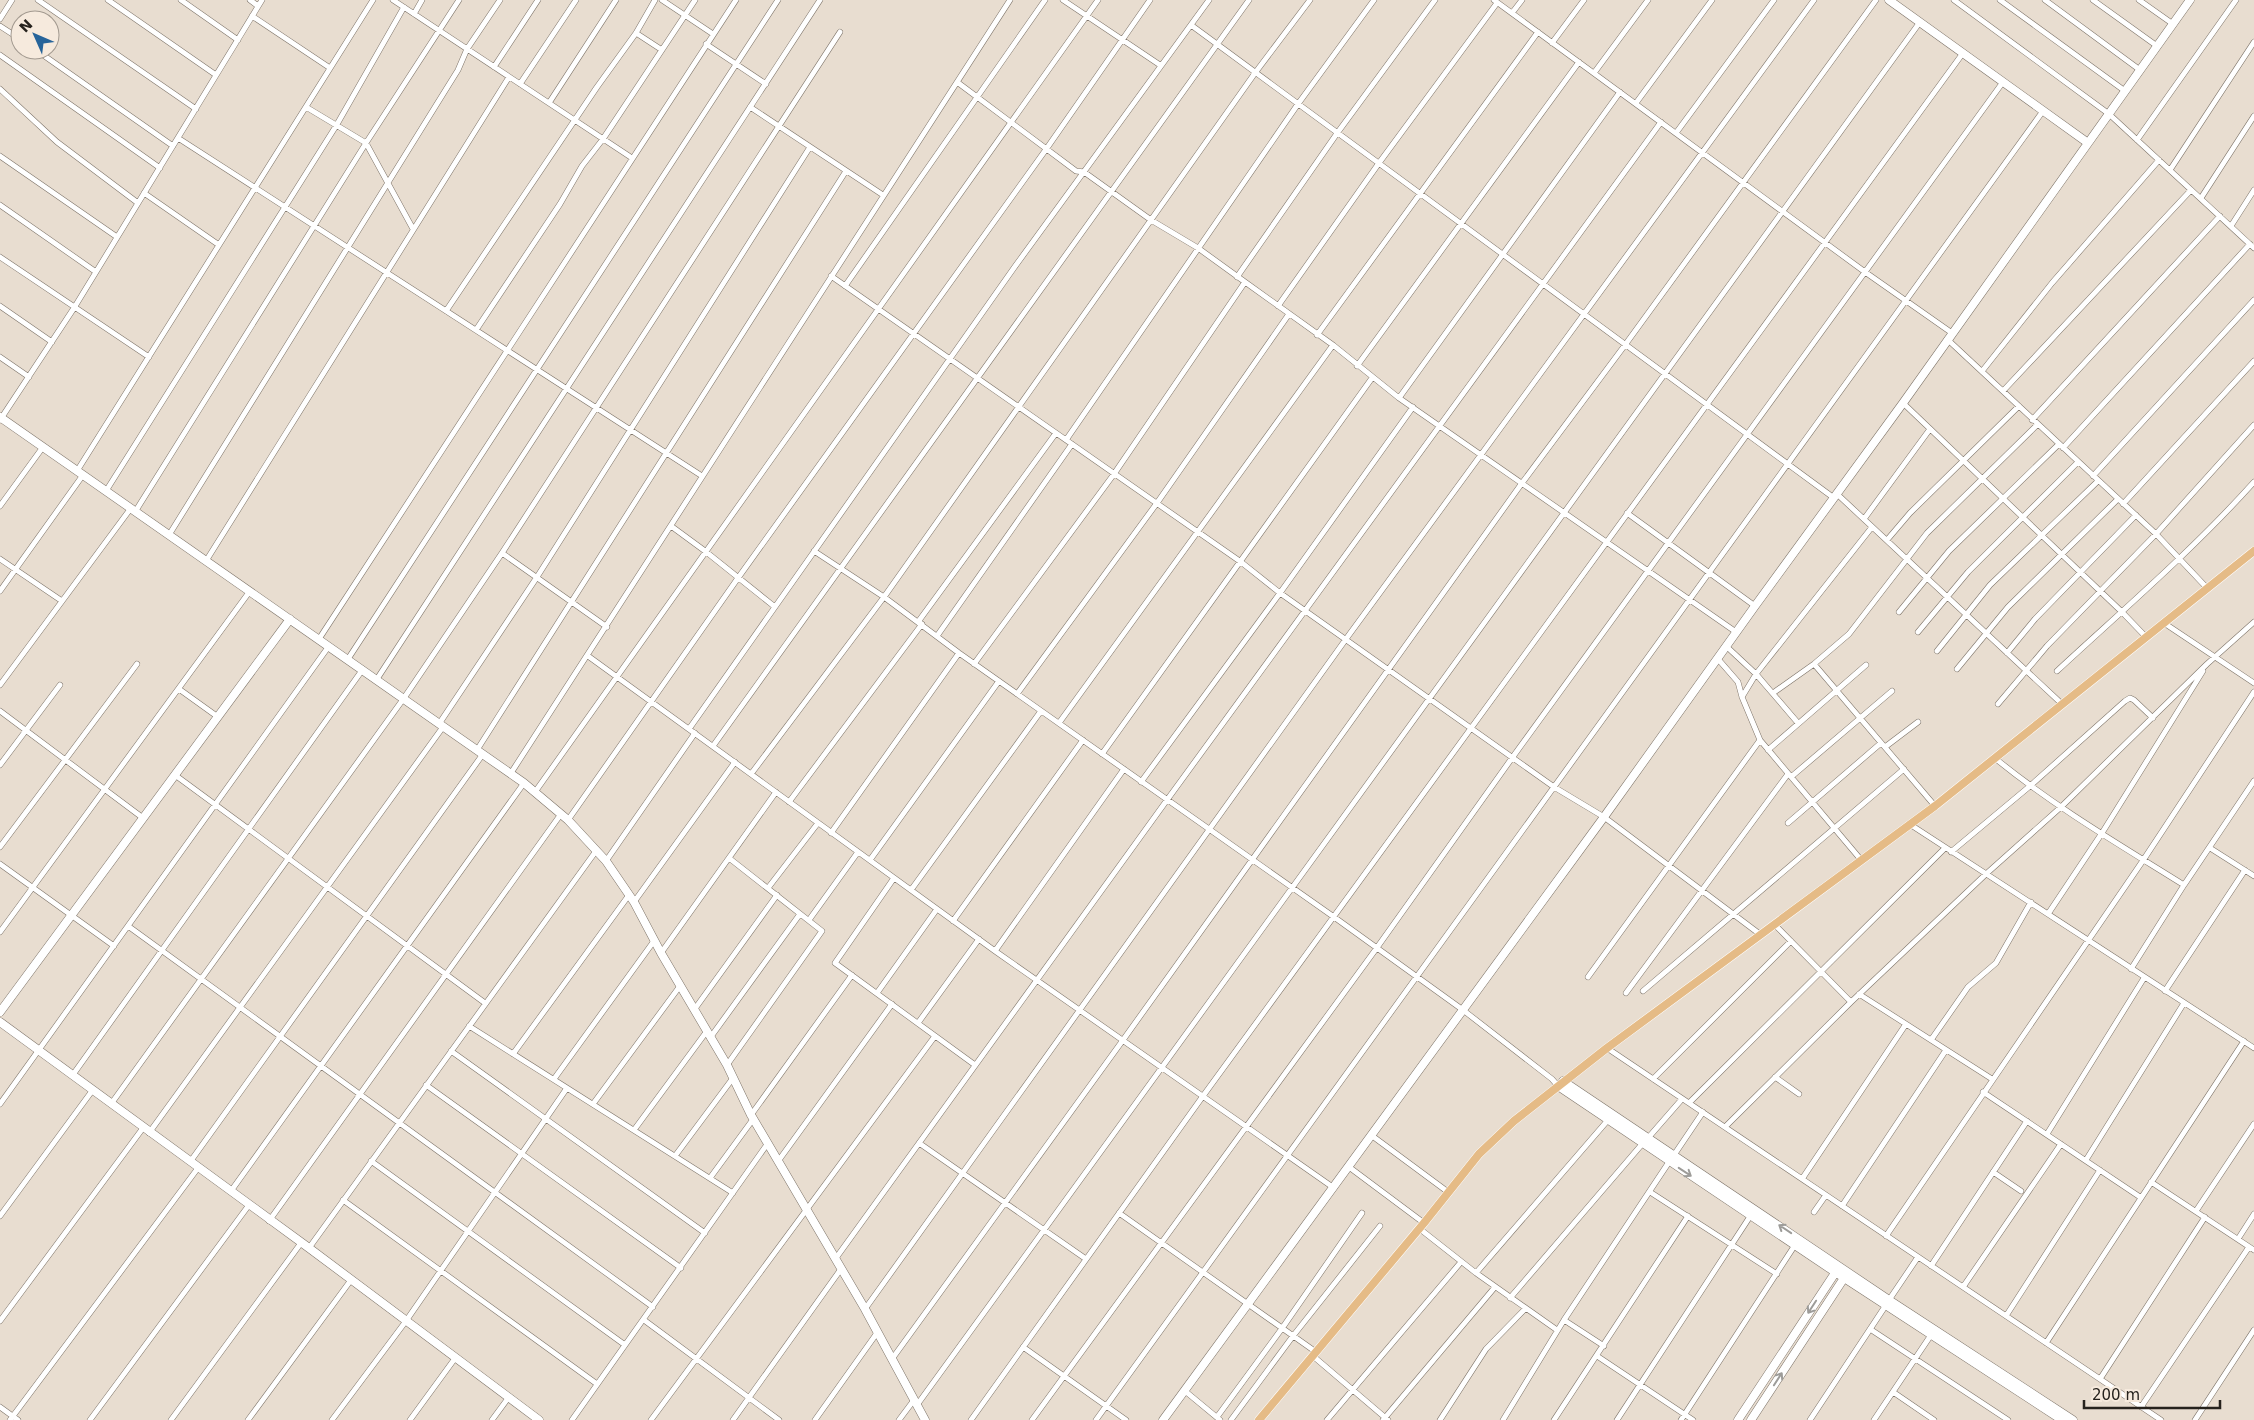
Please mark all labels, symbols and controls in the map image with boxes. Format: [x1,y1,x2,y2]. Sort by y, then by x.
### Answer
north arrow [10,10,60,60]
text: N [16,16,36,36]
one-way arrow [1678,1167,1692,1177]
one-way arrow [1779,1224,1793,1234]
one-way arrow [1807,1299,1817,1313]
one-way arrow [1773,1373,1783,1387]
scale bar [2084,1378,2220,1410]
text: 200 m [2092,1386,2140,1404]

